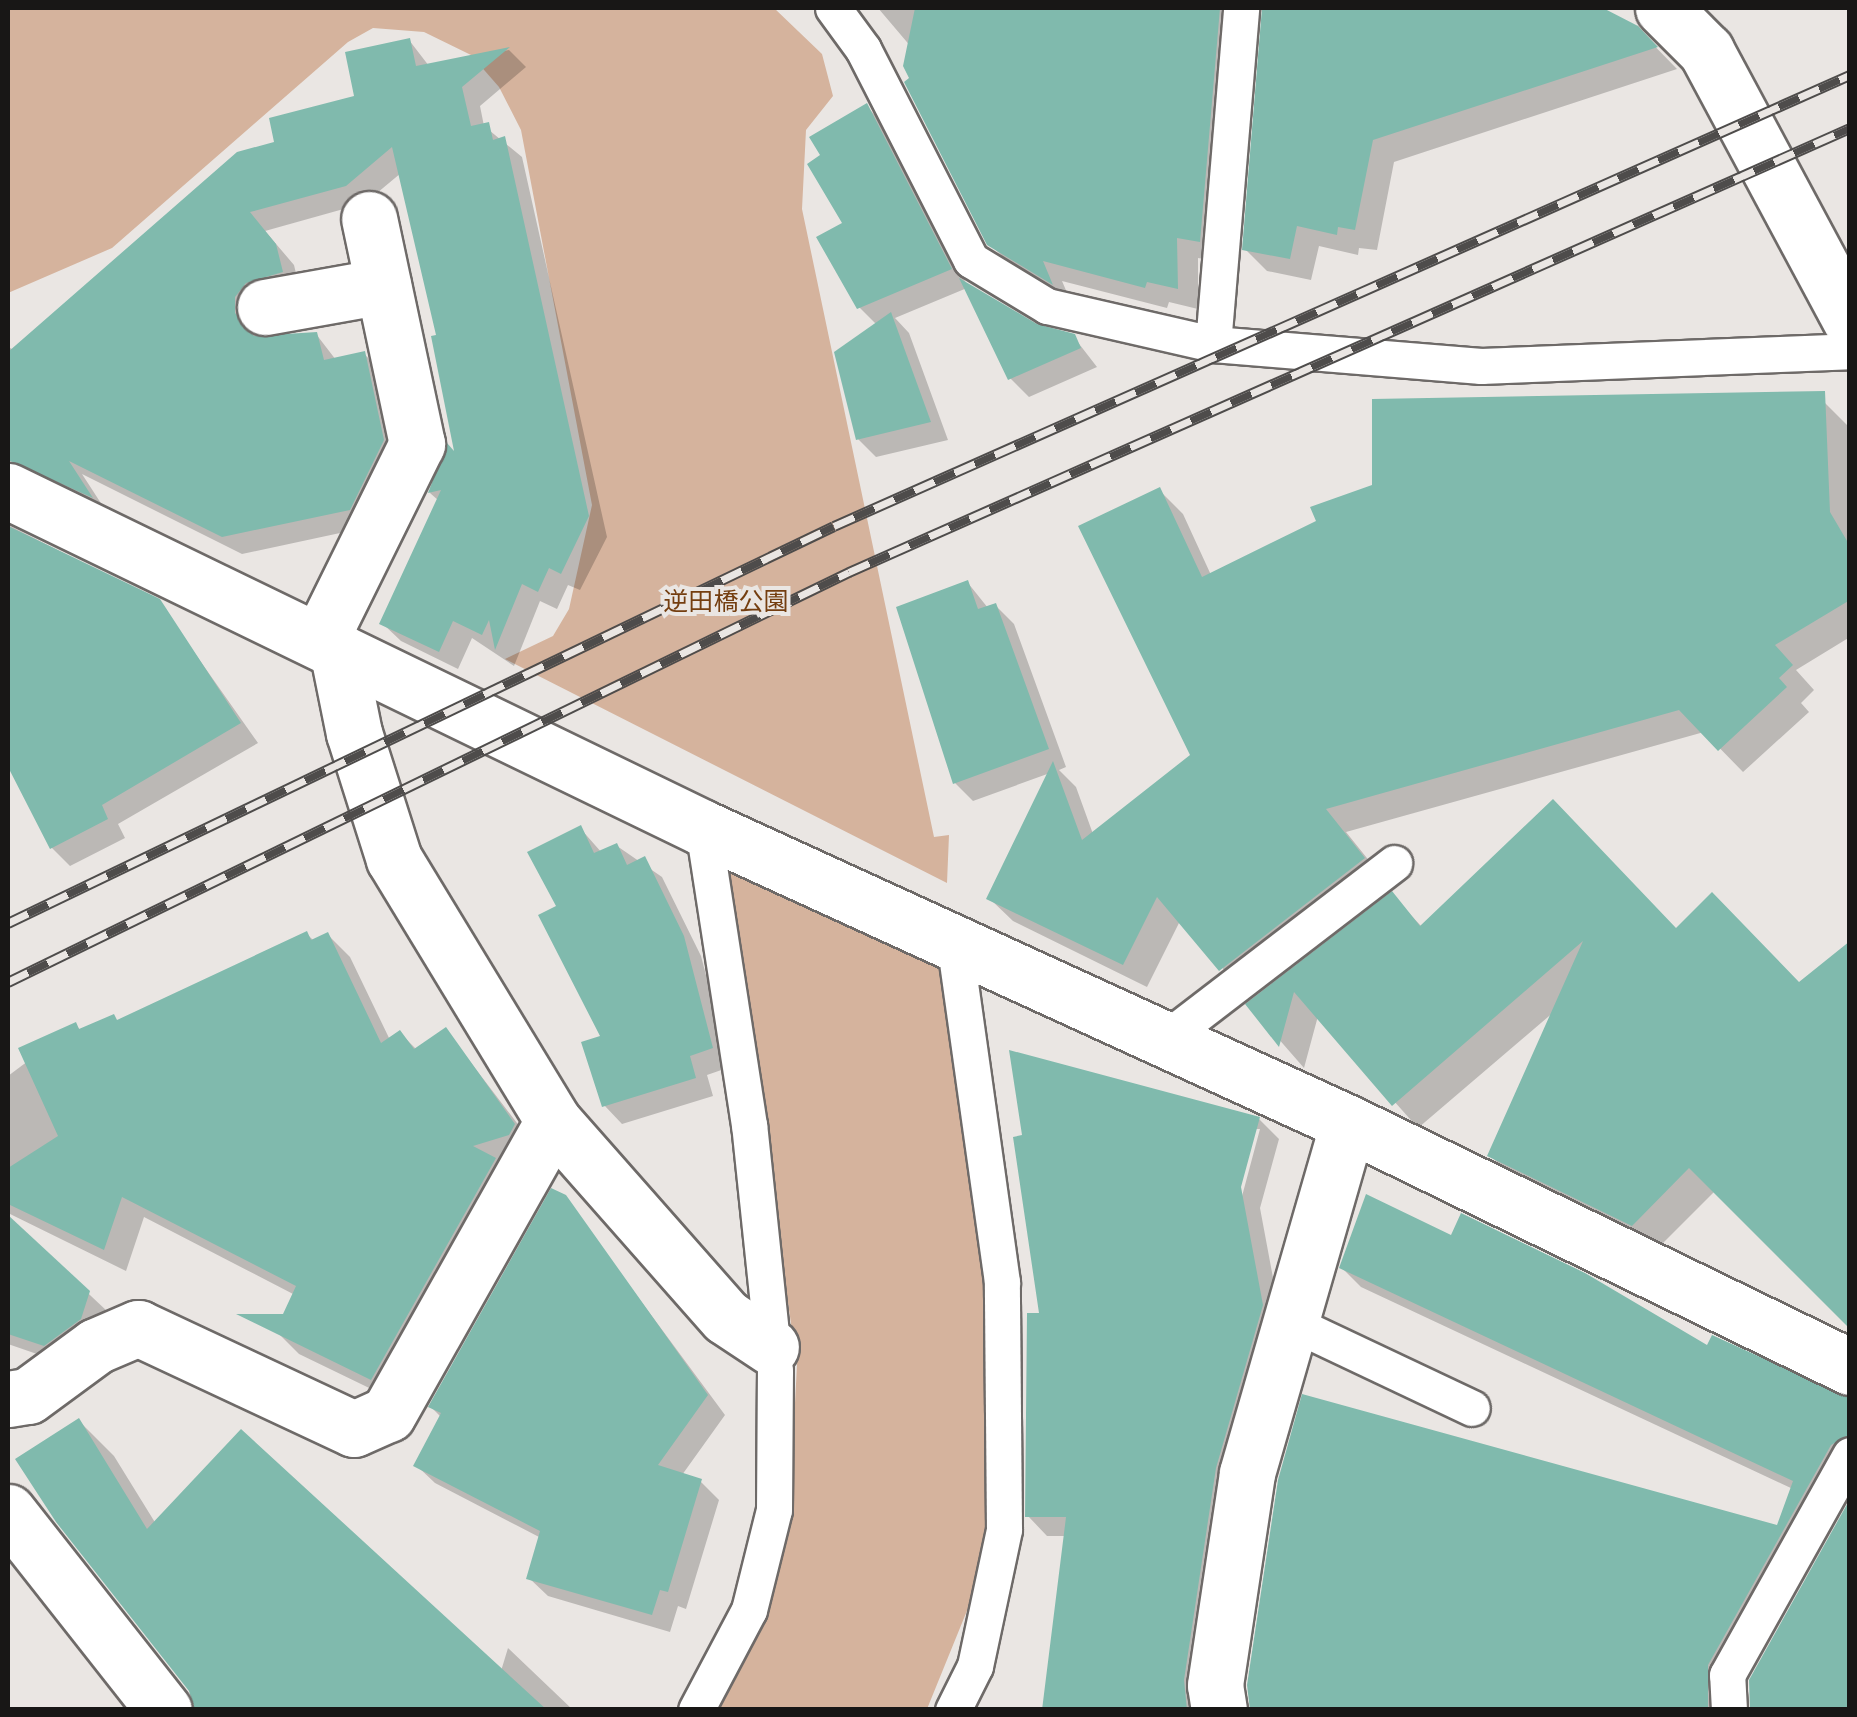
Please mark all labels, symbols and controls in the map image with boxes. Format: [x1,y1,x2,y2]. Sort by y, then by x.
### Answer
park label: 逆田橋公園 [664,586,788,616]

